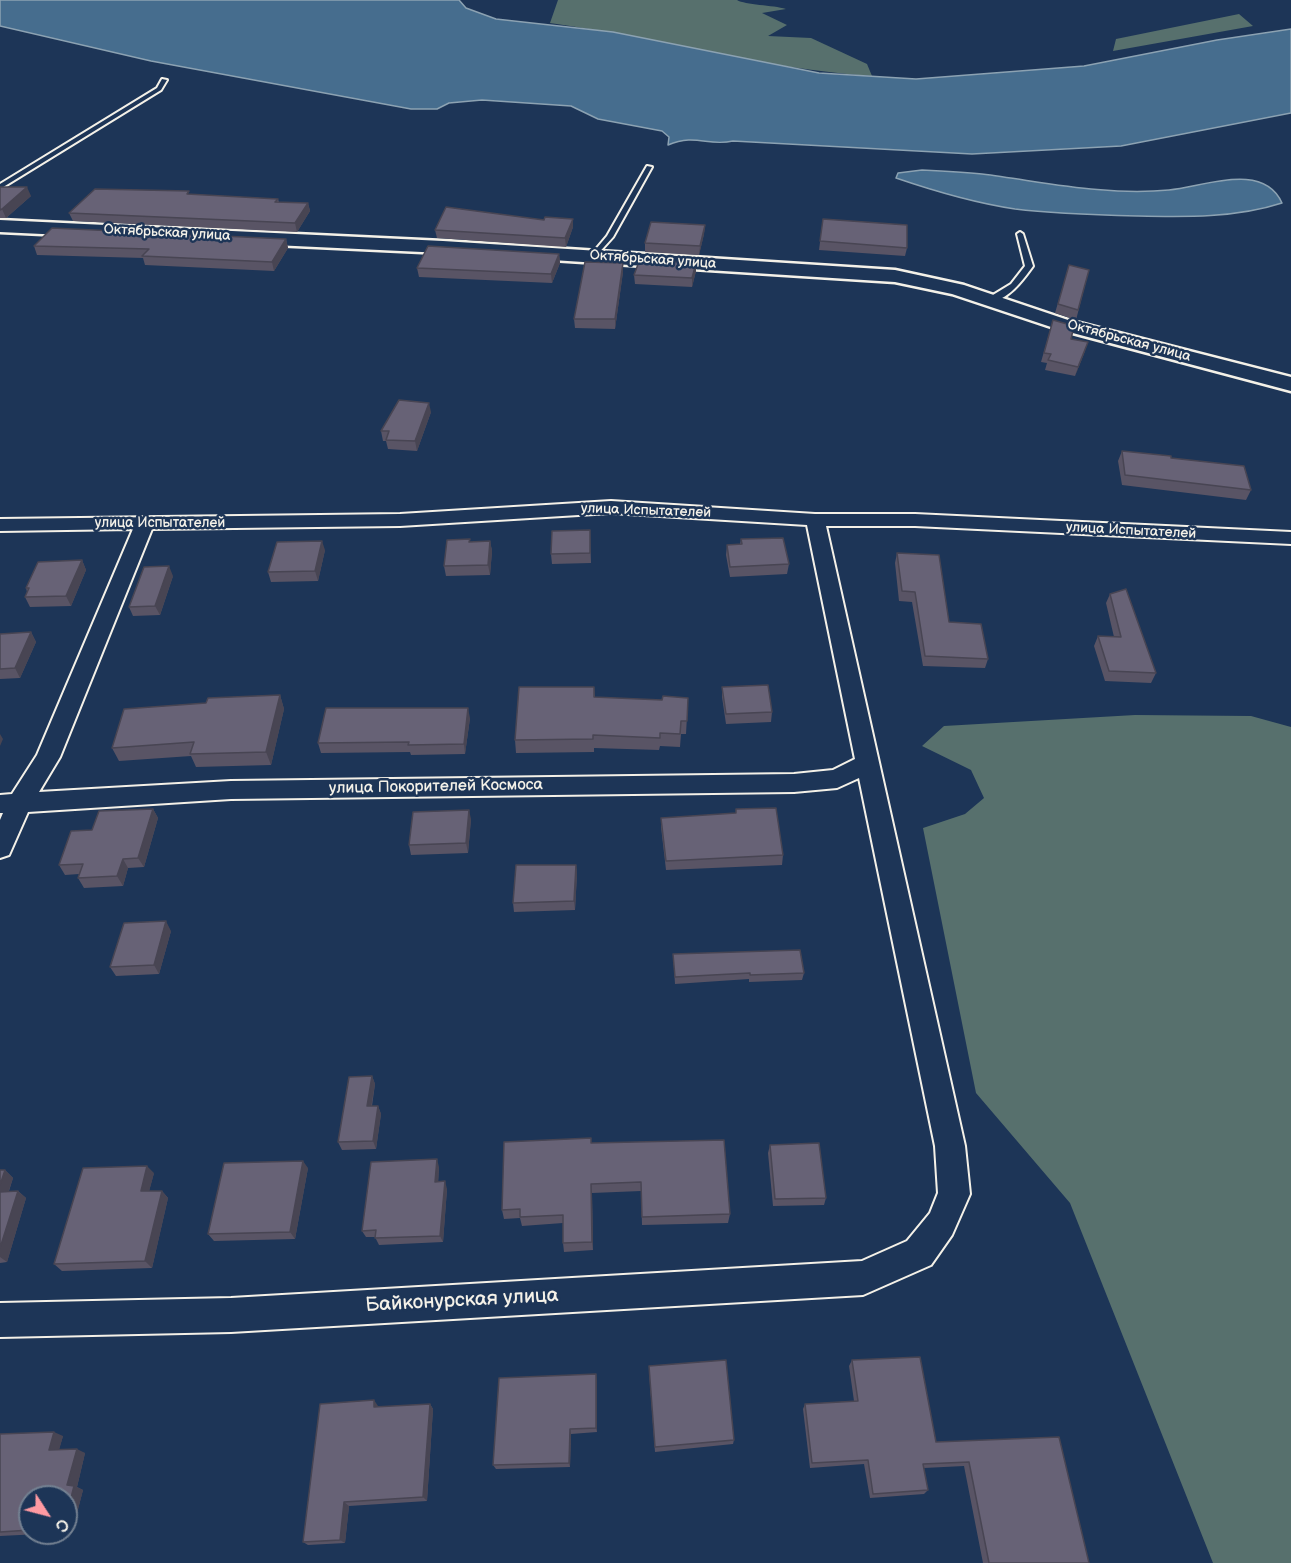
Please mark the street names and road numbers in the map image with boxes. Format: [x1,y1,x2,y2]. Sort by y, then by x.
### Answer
street label: Октябрьская улица [103,221,231,245]
street label: Октябрьская улица [589,247,717,273]
street label: Октябрьская улица [1066,316,1192,366]
street label: улица Испытателей [581,500,711,522]
street label: улица Испытателей [95,515,225,531]
street label: улица Испытателей [1065,519,1197,543]
street label: улица Покорителей Космоса [329,776,543,798]
street label: Байконурская улица [365,1284,559,1318]

